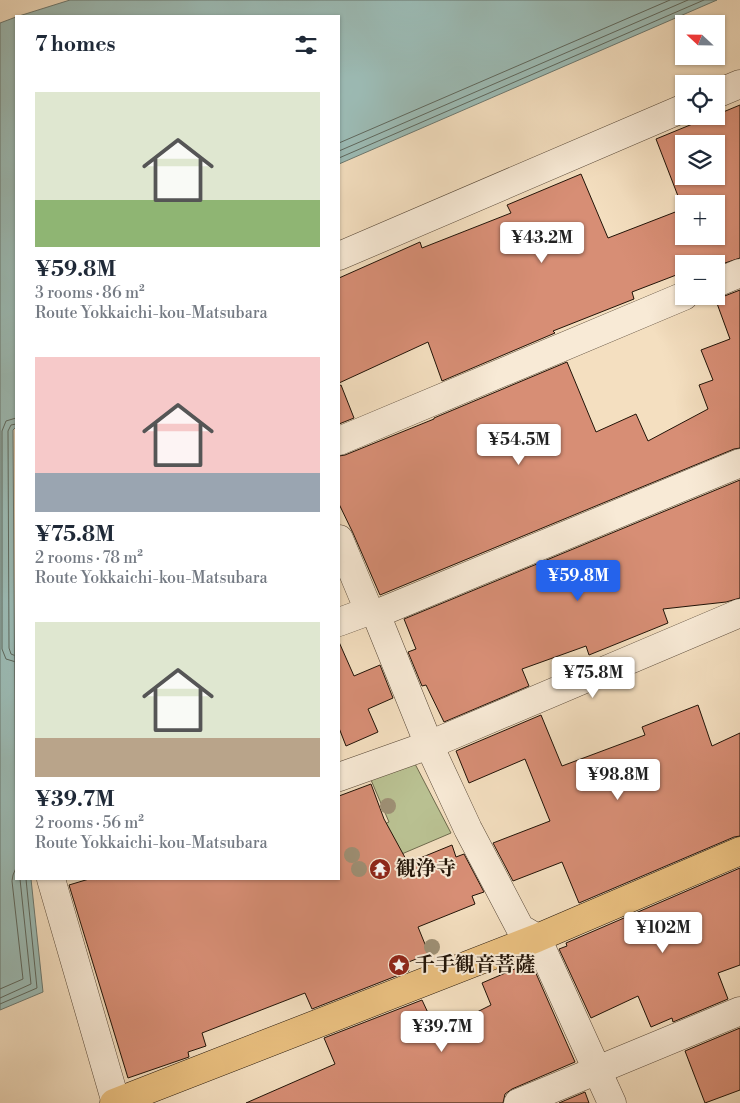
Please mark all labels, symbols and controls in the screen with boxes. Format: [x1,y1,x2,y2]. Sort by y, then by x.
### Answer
north arrow [675,15,725,65]
map controls [675,15,725,305]
icon: filters [292,31,320,59]
text: 7 homes [35,32,116,58]
button: locate [675,75,725,125]
icon: home [133,125,223,215]
button: layers [675,135,725,185]
button: + [675,195,725,245]
pin: ¥43.2M [501,222,583,264]
text: ¥43.2M [511,228,573,248]
button: − [675,255,725,305]
text: ¥59.8M [35,257,116,283]
text: 3 rooms · 86 m² [35,283,145,303]
text: Route Yokkaichi-kou-Matsubara [35,303,268,323]
icon: home [133,390,223,480]
pin: ¥54.5M [478,424,560,466]
text: ¥54.5M [488,430,550,450]
text: ¥75.8M [35,522,115,548]
text: 2 rooms · 78 m² [35,548,143,568]
pin: ¥59.8M [537,560,619,602]
text: ¥59.8M [547,566,609,586]
text: Route Yokkaichi-kou-Matsubara [35,568,268,588]
icon: home [133,655,223,745]
pin: ¥75.8M [552,656,634,699]
text: ¥75.8M [563,663,623,683]
pin: ¥98.8M [577,758,659,801]
text: ¥98.8M [587,765,649,785]
text: ¥39.7M [35,787,115,813]
text: 2 rooms · 56 m² [35,813,144,833]
text: Route Yokkaichi-kou-Matsubara [35,833,268,853]
temple icon: 観浄寺 [368,857,392,881]
place label: 観浄寺 [396,857,456,882]
pin: ¥102M [628,912,698,954]
text: ¥102M [635,918,691,938]
place icon: 千手観音菩薩 [387,953,411,977]
place label: 千手観音菩薩 [415,953,535,978]
pin: ¥39.7M [401,1010,483,1053]
text: ¥39.7M [412,1017,472,1037]

